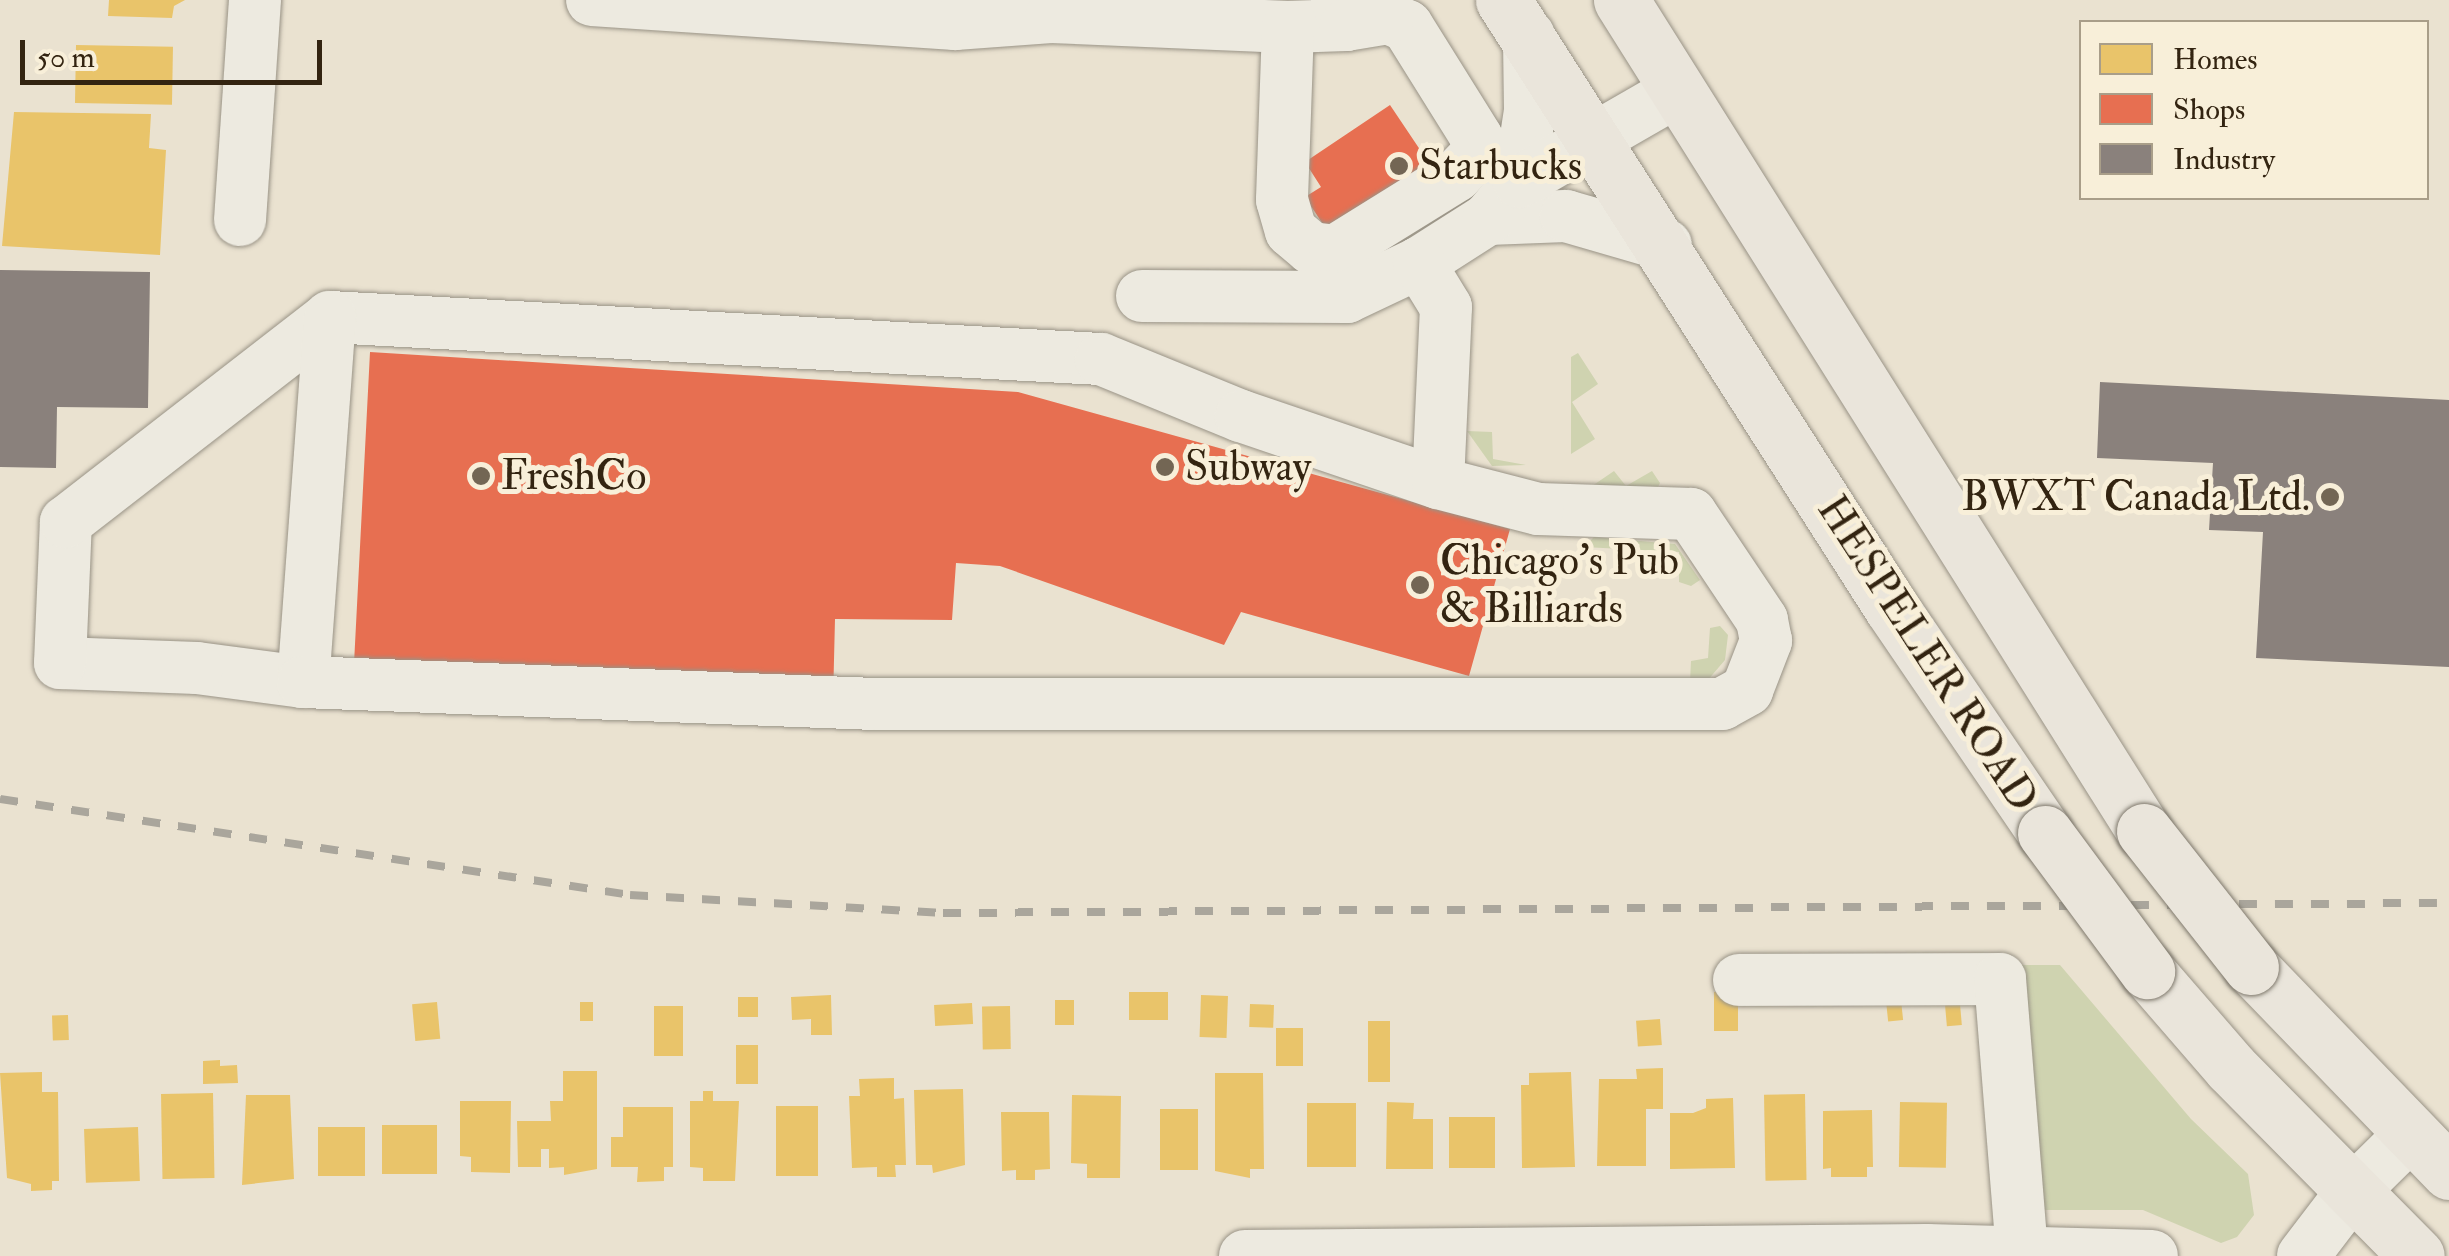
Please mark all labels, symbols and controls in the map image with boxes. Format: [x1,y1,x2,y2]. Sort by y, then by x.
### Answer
scale bar [25,20,328,82]
legend [2079,20,2429,200]
text: 50 m [37,39,95,76]
text: Homes [2173,41,2258,78]
text: Shops [2173,91,2245,128]
place label: Starbucks [1419,141,1582,191]
text: Industry [2173,141,2275,178]
marker: Starbucks [1388,155,1410,177]
place label: Subway [1185,442,1311,492]
place label: FreshCo [501,451,647,501]
marker: Subway [1154,456,1176,478]
marker: FreshCo [470,465,492,487]
place label: BWXT Canada Ltd. [1961,472,2310,522]
marker: BWXT Canada Ltd. [2319,486,2341,508]
street label: HESPELER ROAD [1806,487,2048,821]
place label: Chicago's Pub & Billiards [1440,536,1679,634]
marker: Chicago's Pub & Billiards [1409,574,1431,596]

